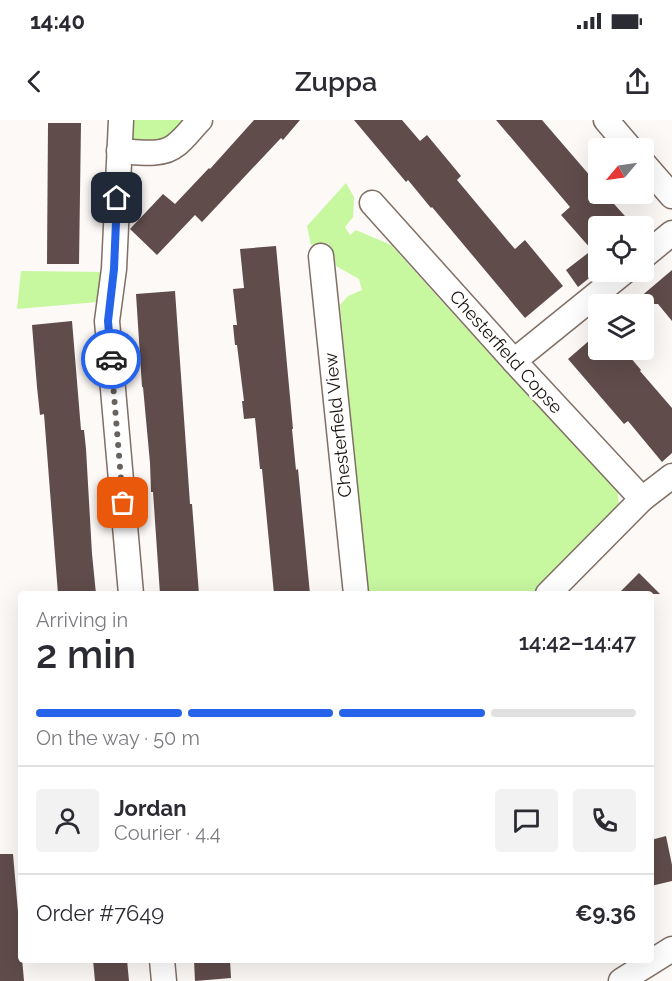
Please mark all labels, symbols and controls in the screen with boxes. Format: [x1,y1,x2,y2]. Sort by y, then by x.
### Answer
text: 14:40 [30,8,85,34]
icon: back [18,65,51,98]
icon: share [621,65,654,98]
text: Zuppa [295,66,377,97]
north arrow [588,138,654,204]
map controls [588,138,654,360]
pin [91,172,142,223]
icon: home [100,181,133,214]
button: locate [588,216,654,282]
street label: Chesterfield Copse [446,286,568,418]
button: layers [588,294,654,360]
courier [81,329,141,389]
icon: car [95,343,128,376]
street label: Chesterfield View [319,351,356,499]
pin [97,477,148,528]
icon: bag [106,486,139,519]
text: Arriving in [36,608,128,632]
text: 14:42–14:47 [519,629,636,655]
text: 2 min [36,631,136,677]
text: On the way · 50 m [36,726,200,750]
button: person [36,789,99,852]
button: chat [495,789,558,852]
button: phone [573,789,636,852]
text: Jordan [114,795,186,821]
text: Courier · 4.4 [114,821,221,845]
text: Order #7649 [36,900,164,926]
text: €9.36 [575,900,636,926]

